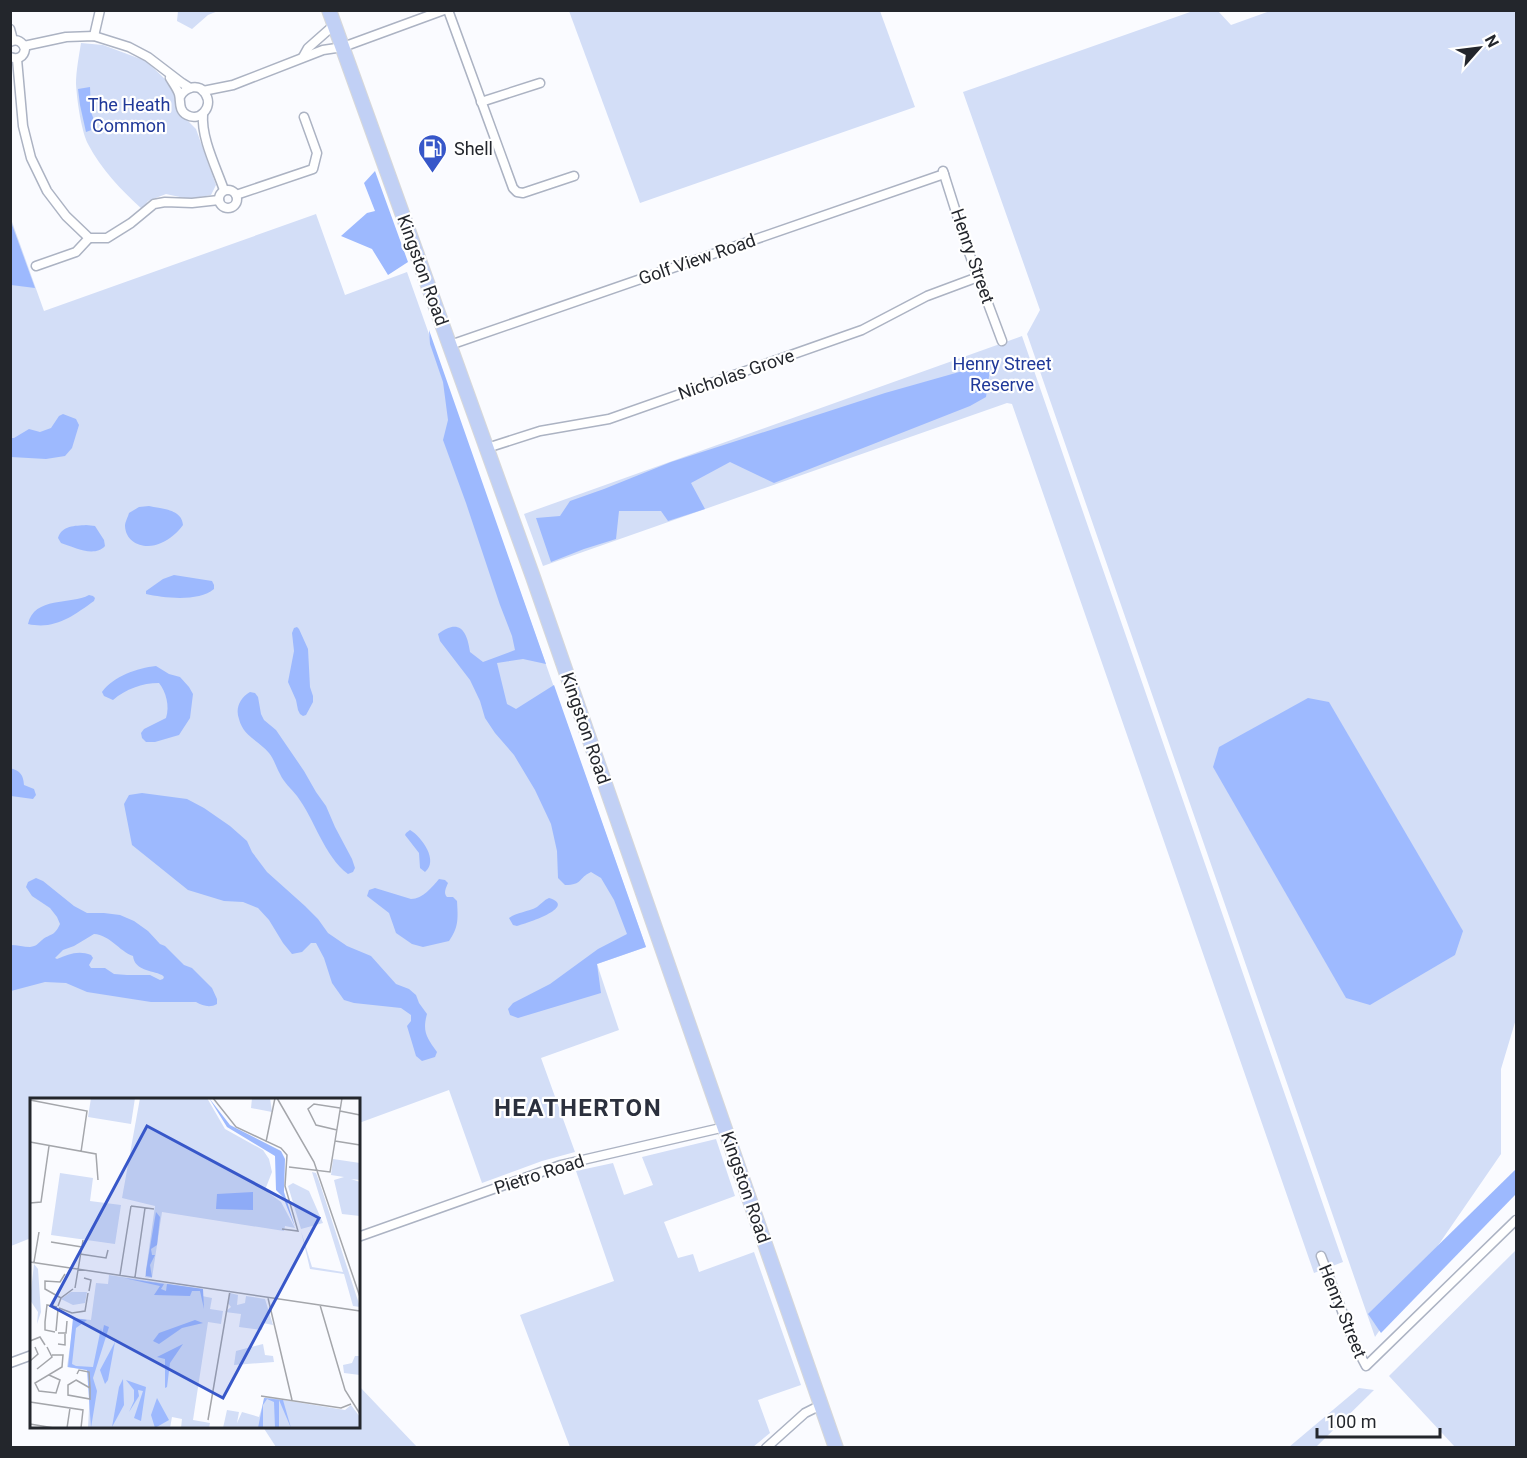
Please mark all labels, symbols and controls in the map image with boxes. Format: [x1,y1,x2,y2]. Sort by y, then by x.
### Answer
north arrow [1449,18,1509,78]
text: N [1481,32,1503,51]
park label: The Heath Common [88,94,170,136]
fuel station icon: Shell [417,132,449,174]
place label: Shell [454,138,493,159]
street label: Henry Street [947,206,999,306]
street label: Kingston Road [393,212,453,328]
street label: Golf View Road [636,229,758,289]
street label: Nicholas Grove [675,344,797,404]
park label: Henry Street Reserve [952,353,1052,395]
street label: Kingston Road [557,669,615,787]
district label: HEATHERTON [494,1094,662,1122]
inset map [30,1098,360,1428]
street label: Kingston Road [717,1128,775,1246]
street label: Pietro Road [491,1150,587,1198]
street label: Henry Street [1315,1261,1371,1361]
scale bar [1317,1401,1440,1439]
text: 100 m [1326,1411,1377,1432]

